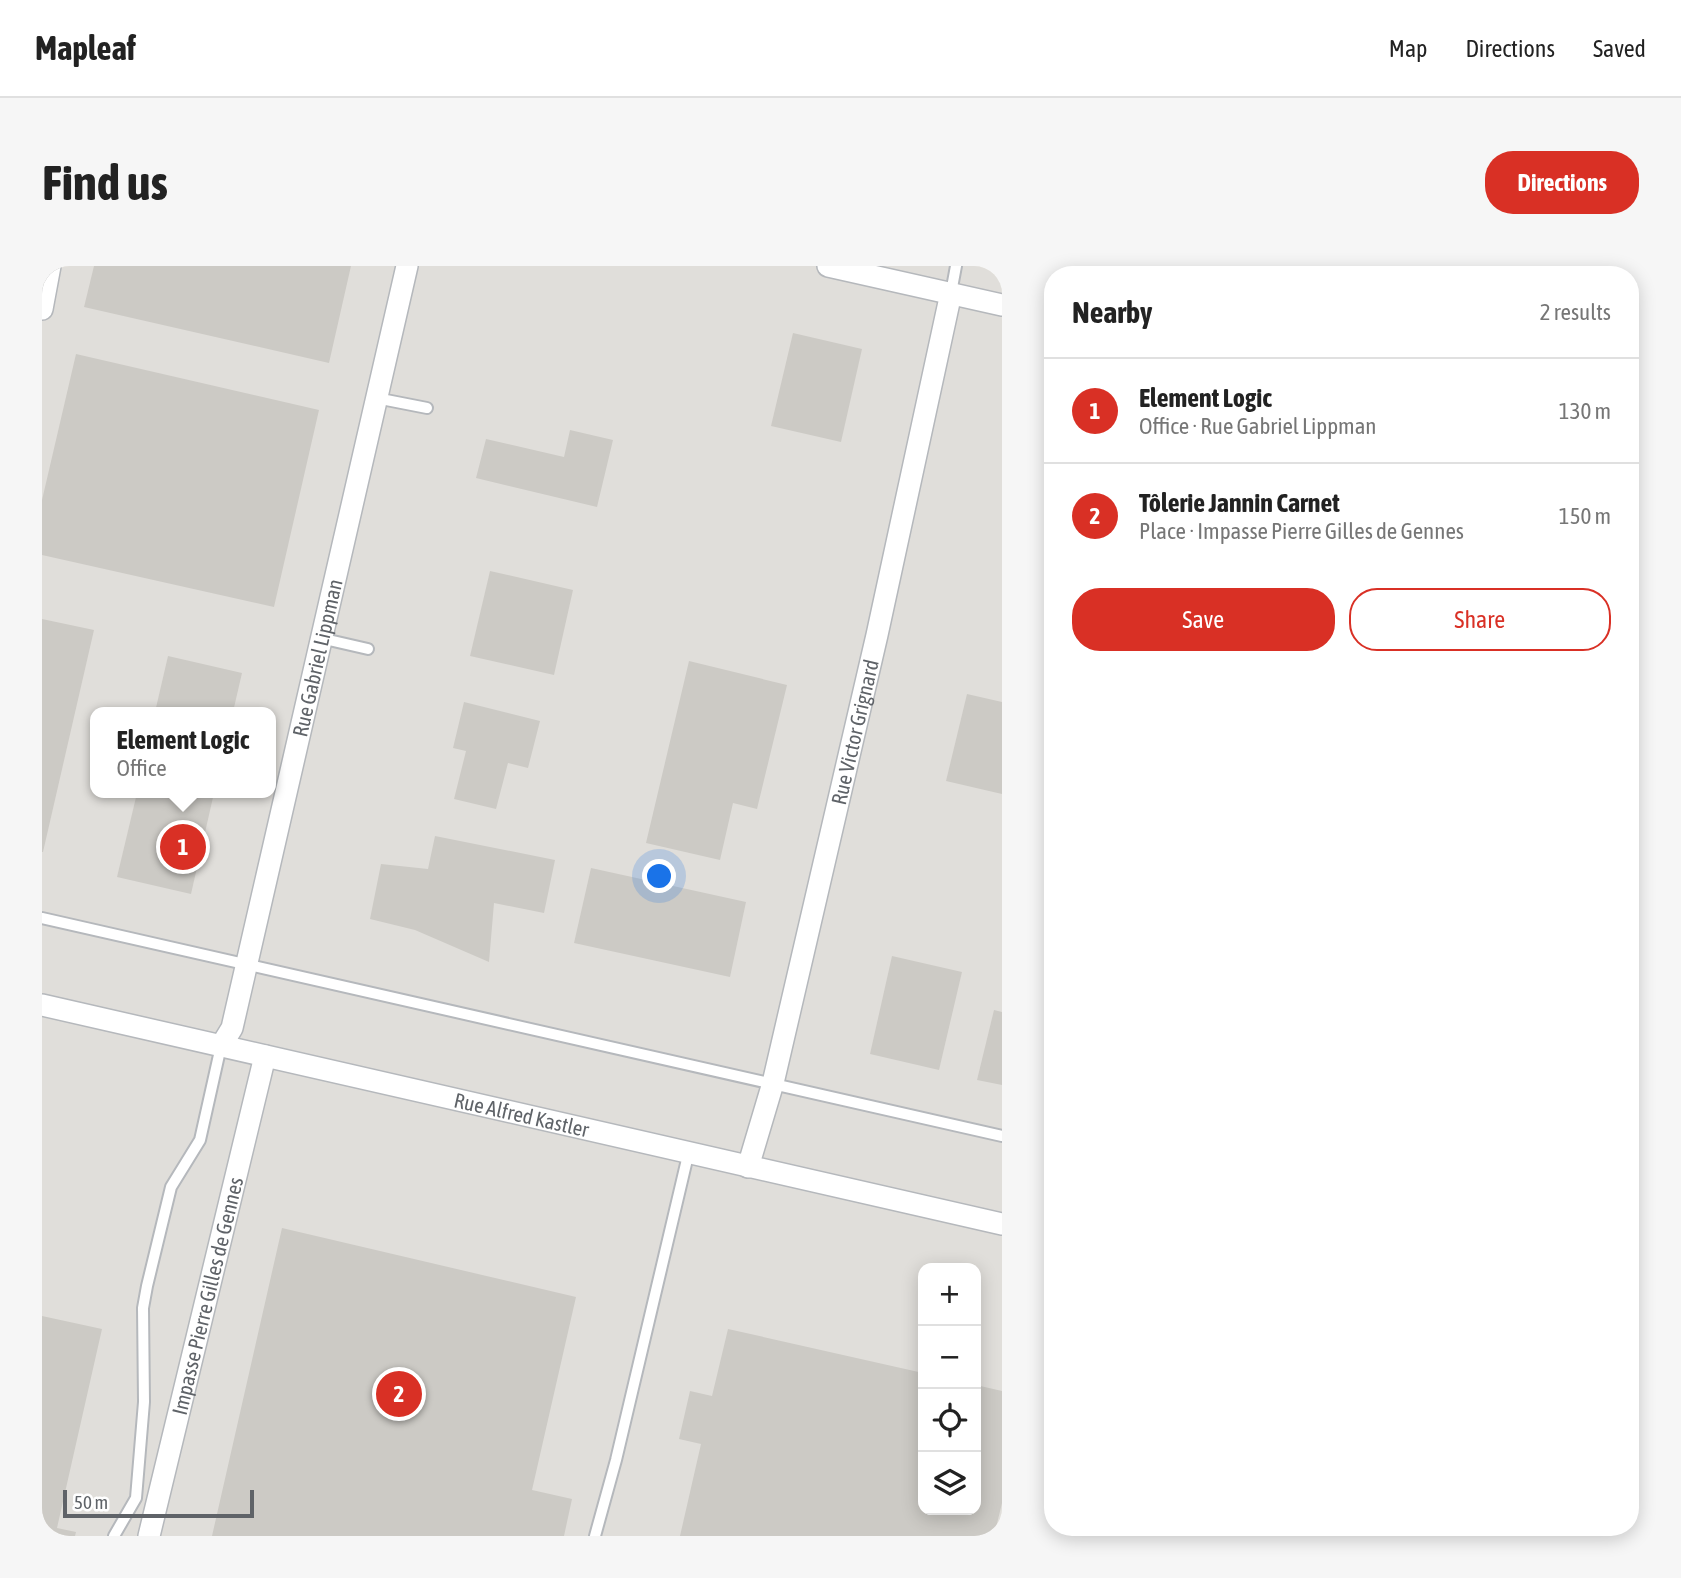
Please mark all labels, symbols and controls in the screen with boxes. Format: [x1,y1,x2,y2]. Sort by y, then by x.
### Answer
text: Mapleaf [35,29,136,67]
text: Map [1389,35,1427,62]
text: Directions [1465,35,1555,62]
text: Saved [1593,35,1646,62]
button: Directions [1485,151,1639,214]
text: Find us [42,154,168,210]
text: Nearby [1072,295,1152,329]
text: 2 results [1540,299,1611,325]
text: Element Logic [1139,383,1272,413]
text: 1 [1090,398,1100,424]
text: 130 m [1559,398,1611,424]
text: Office · Rue Gabriel Lippman [1139,413,1377,439]
text: Tôlerie Jannin Carnet [1139,488,1340,518]
text: 2 [1090,503,1100,529]
text: 150 m [1559,503,1611,529]
text: Place · Impasse Pierre Gilles de Gennes [1139,518,1464,544]
street label: Rue Gabriel Lippman [287,577,347,739]
button: Save [1072,588,1335,651]
button: Share [1349,588,1611,651]
street label: Rue Victor Grignard [826,657,883,807]
popup [90,707,276,798]
text: Element Logic [117,725,249,755]
text: Office [117,755,167,781]
pin: 1 [160,821,206,873]
your location [642,859,676,893]
street label: Rue Alfred Kastler [452,1087,592,1142]
street label: Impasse Pierre Gilles de Gennes [167,1175,247,1417]
map controls [918,1263,981,1515]
button: + [918,1263,981,1326]
button: − [918,1326,981,1389]
pin: 2 [376,1368,422,1420]
button: locate [918,1389,981,1452]
button: layers [918,1452,981,1515]
scale bar [63,1487,254,1519]
text: 50 m [74,1491,108,1513]

